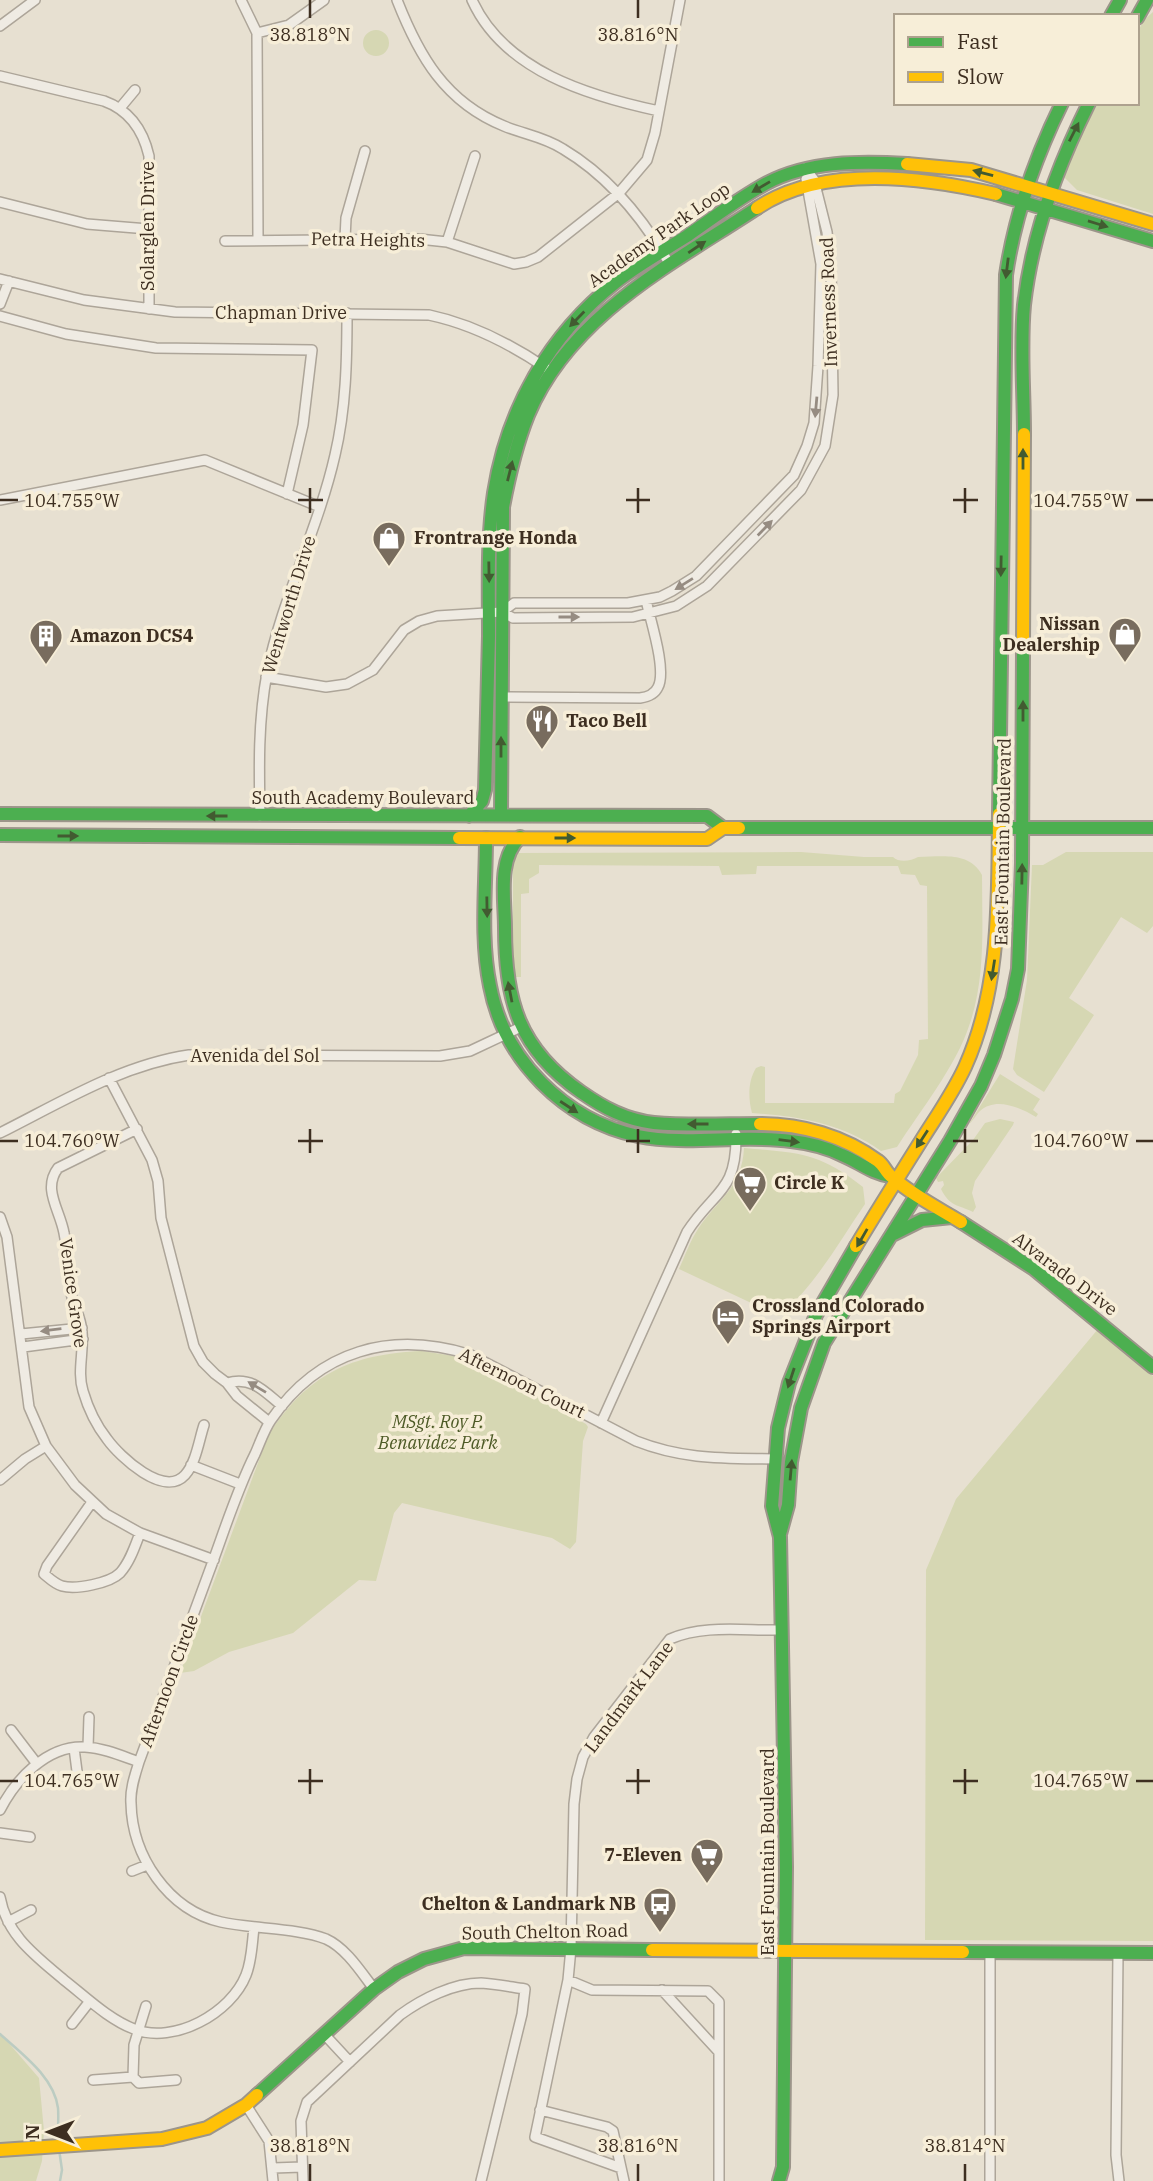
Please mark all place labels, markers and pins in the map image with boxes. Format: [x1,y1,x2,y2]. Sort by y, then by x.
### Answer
shop icon: Frontrange Honda [370,519,408,568]
place label: Frontrange Honda [414,526,577,549]
place label: Nissan Dealership [1003,612,1100,656]
shop icon: Nissan Dealership [1106,615,1144,664]
building icon: Amazon DCS4 [27,617,65,666]
place label: Amazon DCS4 [70,624,194,647]
restaurant icon: Taco Bell [523,702,561,751]
place label: Taco Bell [566,709,647,732]
supermarket icon: Circle K [731,1164,769,1213]
place label: Circle K [774,1171,845,1194]
place label: Crossland Colorado Springs Airport [752,1294,924,1338]
hotel icon: Crossland Colorado Springs Airport [709,1297,747,1346]
supermarket icon: 7-Eleven [688,1836,726,1885]
place label: 7-Eleven [604,1843,682,1866]
bus stop icon: Chelton & Landmark NB [641,1885,679,1934]
place label: Chelton & Landmark NB [422,1892,636,1915]

